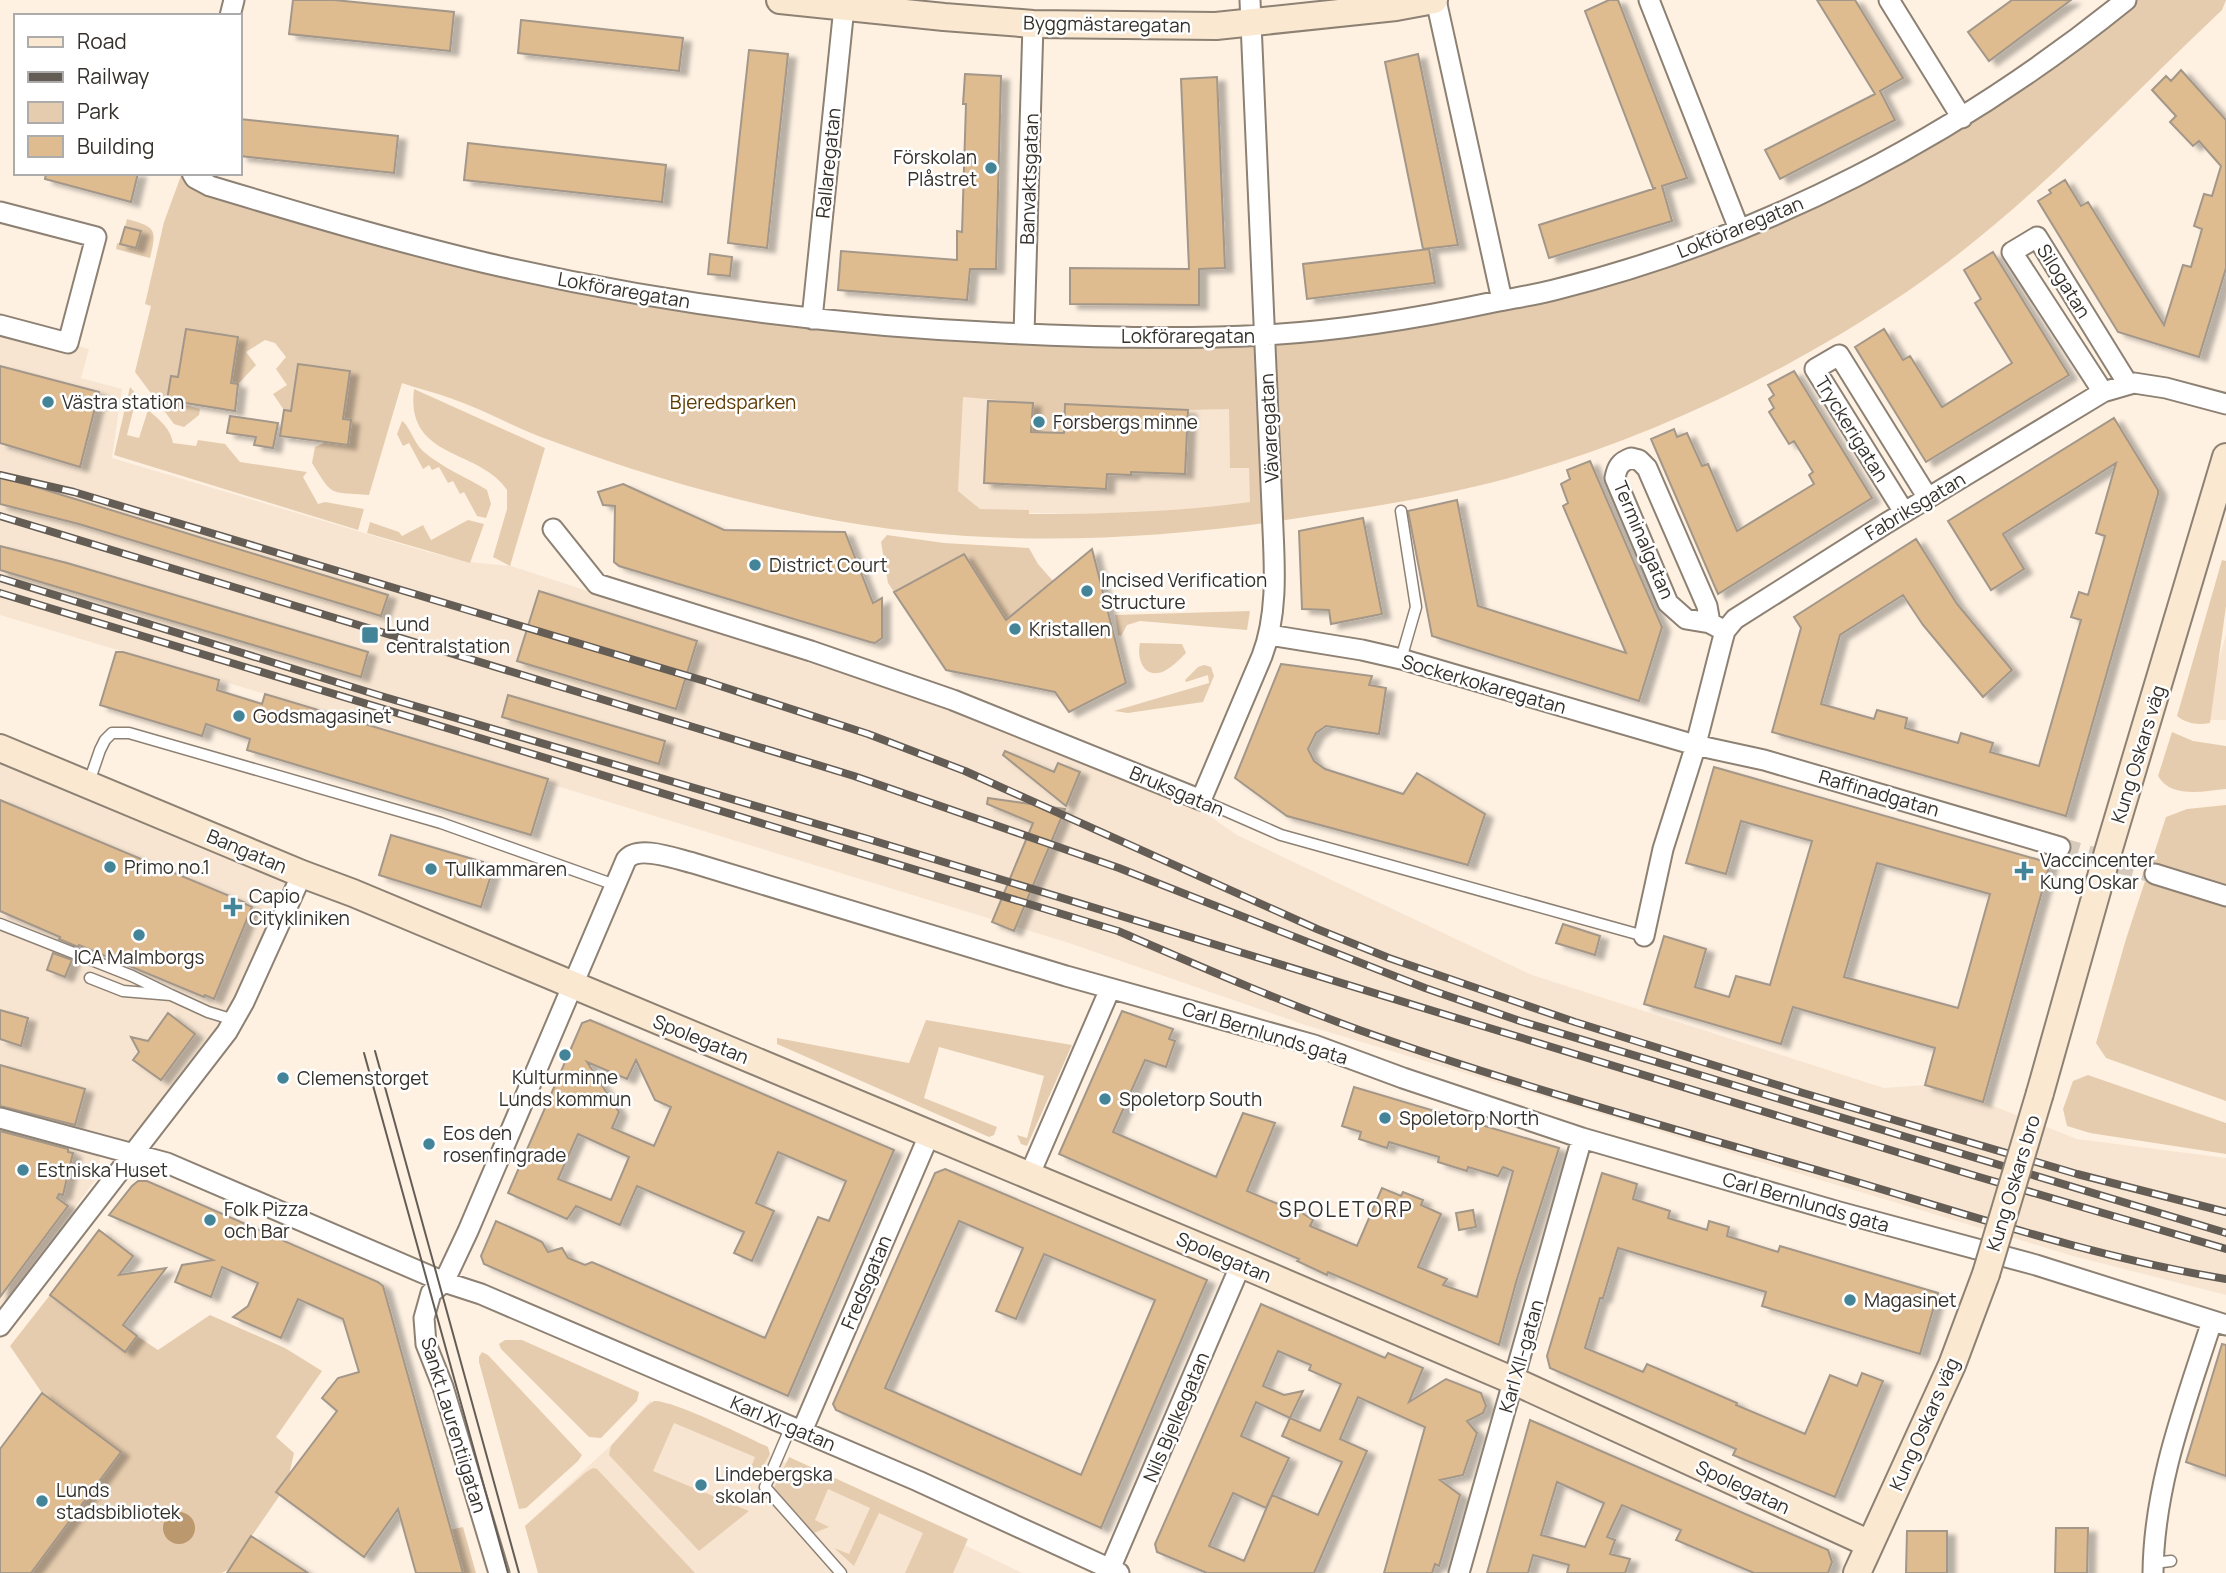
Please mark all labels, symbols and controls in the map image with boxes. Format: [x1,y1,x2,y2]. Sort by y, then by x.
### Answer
street label: Byggmästaregatan [1023,10,1191,38]
legend [14,14,242,175]
text: Road [77,27,127,55]
text: Railway [77,62,149,90]
text: Park [77,97,119,125]
street label: Rallaregatan [809,106,847,220]
street label: Banvaktsgatan [1014,113,1044,245]
text: Building [77,132,154,160]
place label: Förskolan Plåstret [893,144,977,192]
marker: Förskolan Plåstret [983,160,999,176]
street label: Lokföraregatan [1673,190,1807,264]
street label: Silogatan [2031,239,2097,323]
street label: Lokföraregatan [556,266,692,314]
street label: Lokföraregatan [1121,323,1255,349]
street label: Tryckerigatan [1809,371,1895,487]
street label: Vävaregatan [1253,373,1285,483]
place label: Västra station [62,389,184,415]
park label: Bjeredsparken [670,389,796,415]
marker: Västra station [40,394,56,410]
place label: Forsbergs minne [1053,409,1198,435]
marker: Forsbergs minne [1031,414,1047,430]
street label: Fabriksgatan [1860,466,1970,546]
street label: Terminalgatan [1607,477,1681,603]
place label: District Court [769,552,888,578]
marker: District Court [747,557,763,573]
place label: Incised Verification Structure [1101,567,1267,615]
marker: Incised Verification Structure [1079,583,1095,599]
place label: Lund centralstation [386,611,510,659]
place label: Kristallen [1029,616,1111,642]
marker: Kristallen [1007,621,1023,637]
marker: Lund centralstation [360,625,380,645]
street label: Sockerkokaregatan [1399,648,1569,720]
street label: Kung Oskars väg [2105,682,2171,826]
place label: Godsmagasinet [253,703,392,729]
marker: Godsmagasinet [231,708,247,724]
street label: Bruksgatan [1126,759,1228,823]
street label: Raffinadgatan [1816,763,1942,823]
street label: Bangatan [203,822,291,880]
place label: Vaccincenter Kung Oskar [2040,847,2155,895]
place label: Primo no.1 [124,854,210,880]
place label: Tullkammaren [445,856,567,882]
marker: Primo no.1 [102,859,118,875]
marker: Tullkammaren [423,861,439,877]
marker: Vaccincenter Kung Oskar [2014,861,2034,881]
place label: Capio Citykliniken [249,883,350,931]
marker: Capio Citykliniken [223,897,243,917]
marker: ICA Malmborgs [131,927,147,943]
place label: ICA Malmborgs [74,944,204,970]
street label: Carl Bernlunds gata [1179,995,1351,1071]
street label: Spolegatan [649,1008,753,1070]
marker: Kulturminne Lunds kommun [557,1047,573,1063]
place label: Kulturminne Lunds kommun [499,1064,631,1112]
place label: Clemenstorget [297,1065,429,1091]
marker: Clemenstorget [275,1070,291,1086]
place label: Spoletorp South [1119,1086,1262,1112]
marker: Spoletorp South [1097,1091,1113,1107]
place label: Spoletorp North [1399,1105,1539,1131]
marker: Spoletorp North [1377,1110,1393,1126]
street label: Kung Oskars bro [1980,1112,2046,1254]
place label: Eos den rosenfingrade [443,1120,566,1168]
marker: Eos den rosenfingrade [421,1136,437,1152]
place label: Estniska Huset [37,1157,168,1183]
marker: Estniska Huset [15,1162,31,1178]
street label: Carl Bernlunds gata [1720,1166,1892,1238]
district label: SPOLETORP [1278,1195,1414,1223]
place label: Folk Pizza och Bar [224,1196,308,1244]
marker: Folk Pizza och Bar [202,1212,218,1228]
street label: Spolegatan [1172,1225,1276,1289]
street label: Fredsgatan [835,1231,897,1333]
place label: Magasinet [1864,1287,1957,1313]
marker: Magasinet [1842,1292,1858,1308]
street label: Karl XII-gatan [1492,1296,1550,1416]
street label: Sankt Laurentiigatan [415,1334,493,1516]
street label: Nils Bjelkegatan [1137,1348,1215,1486]
street label: Kung Oskars väg [1883,1353,1965,1495]
street label: Karl XI-gatan [726,1389,840,1457]
street label: Spolegatan [1692,1454,1794,1520]
place label: Lindebergska skolan [715,1461,833,1509]
place label: Lunds stadsbibliotek [56,1477,181,1525]
marker: Lindebergska skolan [693,1477,709,1493]
marker: Lunds stadsbibliotek [34,1493,50,1509]

